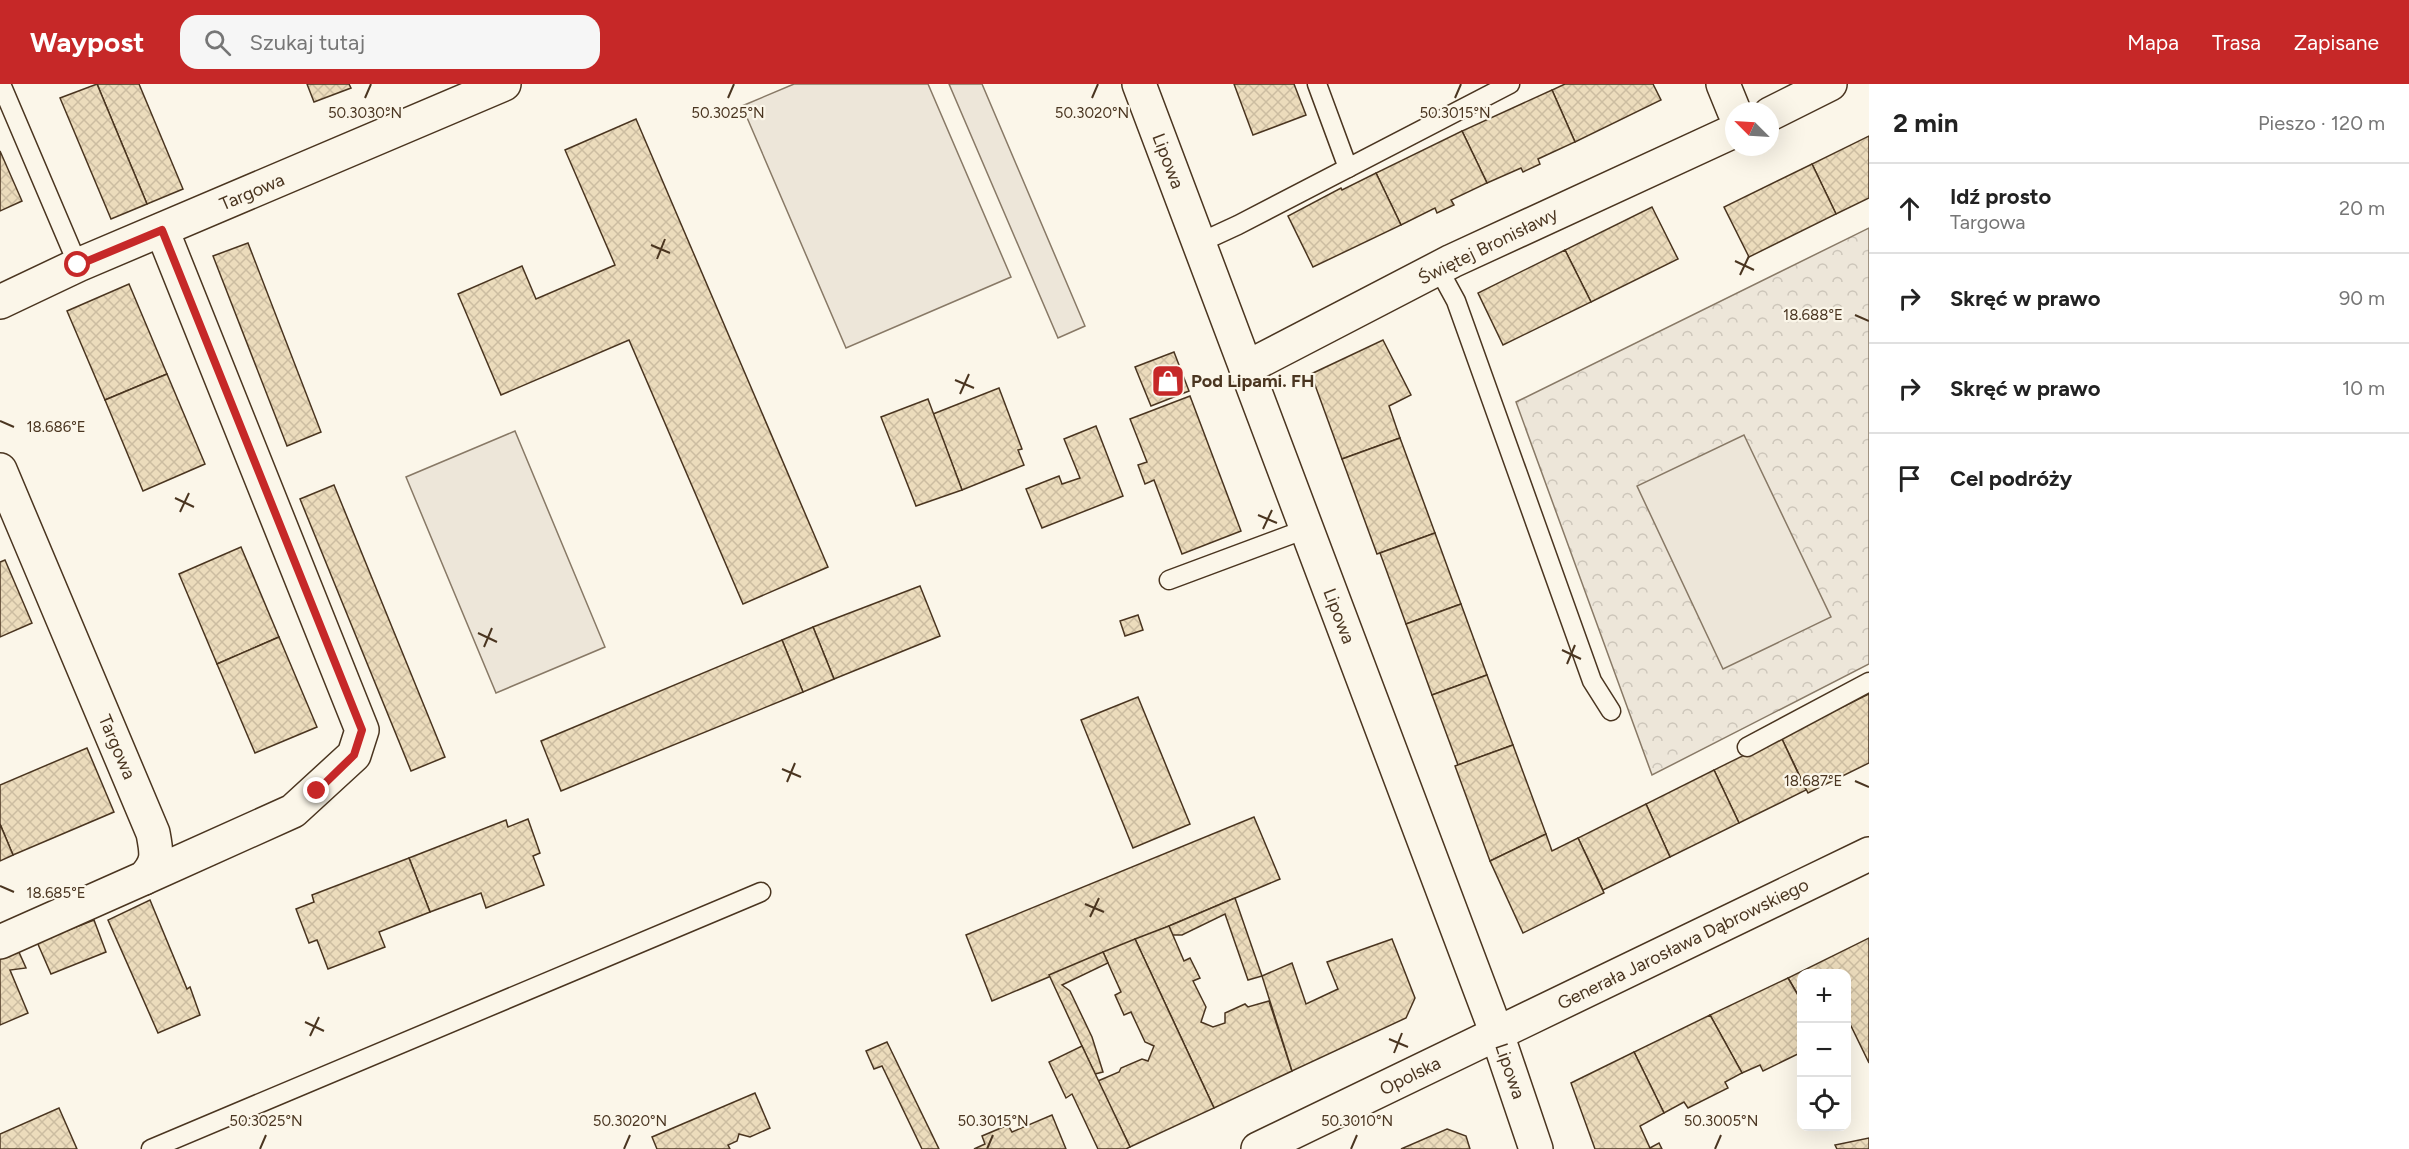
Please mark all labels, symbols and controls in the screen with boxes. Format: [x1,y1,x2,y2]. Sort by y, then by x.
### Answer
search box [180,15,600,69]
text: Waypost [30,25,144,59]
icon: search [201,26,234,59]
text: Szukaj tutaj [249,29,365,56]
text: Mapa [2127,30,2179,55]
text: Trasa [2212,30,2261,55]
text: Zapisane [2294,30,2379,55]
north arrow [1725,102,1779,156]
text: 50.3030°N [328,104,402,122]
text: 50.3025°N [691,104,765,122]
text: 50.3020°N [1055,104,1129,122]
text: 50.3015°N [1419,104,1491,122]
text: 2 min [1893,107,1959,139]
text: Pieszo · 120 m [2258,111,2385,135]
street label: Lipowa [1147,130,1189,192]
street label: Targowa [216,169,288,215]
text: Idź prosto [1950,183,2051,210]
icon: ahead [1893,192,1926,225]
text: 20 m [2339,196,2385,220]
street label: Świętej Bronisławy [1414,202,1562,289]
text: Targowa [1950,210,2026,234]
route start [64,251,90,277]
icon: right [1893,282,1926,315]
text: Skręć w prawo [1950,285,2100,312]
text: 90 m [2339,286,2385,310]
text: 18.688°E [1783,306,1843,324]
shop icon: Pod Lipami. FH [1150,363,1186,399]
place label: Pod Lipami. FH [1191,370,1315,392]
icon: right [1893,372,1926,405]
text: Skręć w prawo [1950,375,2100,402]
text: 10 m [2342,376,2385,400]
text: 18.686°E [26,418,86,436]
icon: arrive [1893,462,1926,495]
text: Cel podróży [1950,465,2072,492]
street label: Lipowa [1318,585,1360,647]
street label: Targowa [94,711,140,783]
text: 18.687°E [1784,772,1842,790]
route end [303,777,329,803]
street label: Generała Jarosława Dąbrowskiego [1554,873,1812,1015]
text: 18.685°E [26,884,86,902]
map controls [1797,969,1851,1131]
button: + [1797,969,1851,1023]
button: − [1797,1023,1851,1077]
street label: Lipowa [1490,1040,1530,1102]
street label: Opolska [1376,1052,1444,1100]
button: locate [1797,1077,1851,1131]
text: 50.3025°N [229,1112,303,1130]
text: 50.3020°N [593,1112,667,1130]
text: 50.3015°N [957,1112,1029,1130]
text: 50.3010°N [1321,1112,1393,1130]
text: 50.3005°N [1684,1112,1758,1130]

